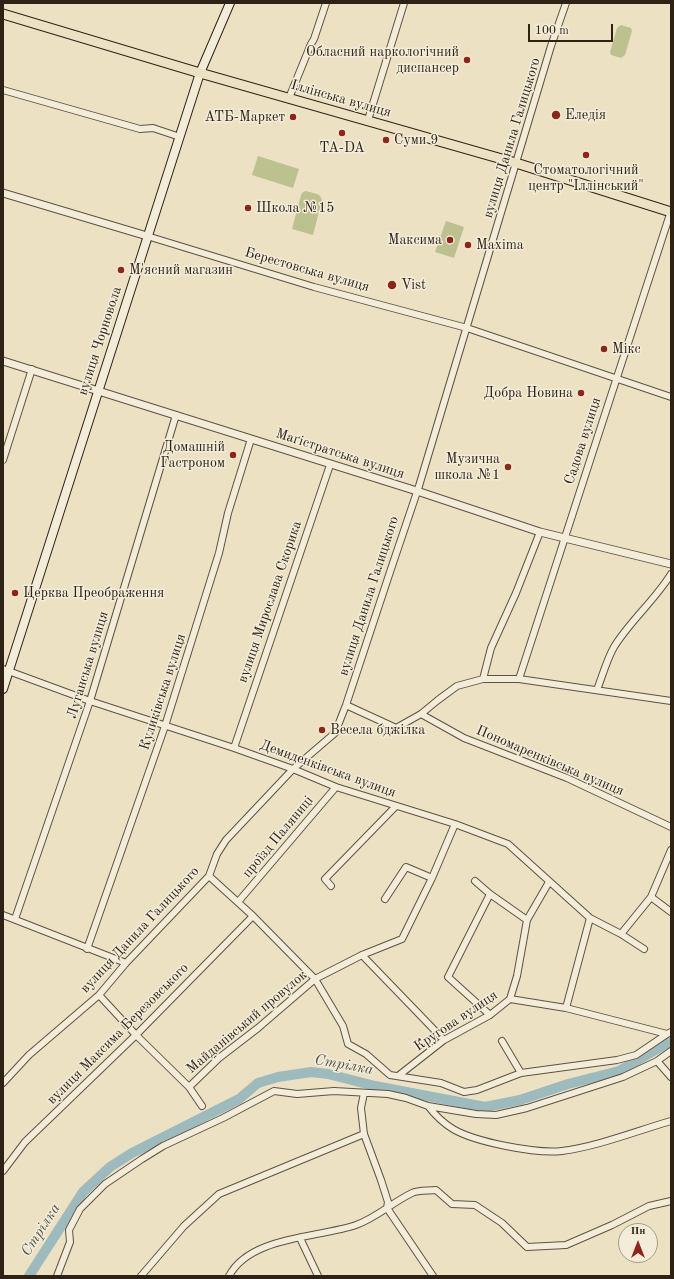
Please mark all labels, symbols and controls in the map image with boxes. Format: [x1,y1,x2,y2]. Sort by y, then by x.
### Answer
scale bar [530,16,615,42]
text: 100 m [535,25,569,37]
place label: Обласний наркологічний диспансер [306,44,459,76]
marker: Обласний наркологічний диспансер [462,55,472,65]
street label: вулиця Данила Галицького [480,56,544,220]
street label: Іллінська вулиця [289,77,393,121]
place label: Еледія [565,107,606,123]
place label: АТБ-Маркет [204,109,285,125]
marker: Еледія [550,109,562,121]
marker: АТБ-Маркет [288,112,298,122]
marker: TA-DA [337,128,347,138]
place label: Суми 9 [394,132,438,148]
marker: Суми 9 [381,135,391,145]
place label: TA-DA [319,140,365,156]
marker: Стоматологічний центр "Іллінський" [581,150,591,160]
place label: Стоматологічний центр "Іллінський" [528,162,644,194]
place label: Школа №15 [256,200,334,216]
marker: Школа №15 [243,203,253,213]
place label: Максима [388,232,442,248]
marker: Максима [445,235,455,245]
place label: Maxima [476,237,524,253]
marker: Maxima [463,240,473,250]
street label: Берестовська вулиця [243,244,371,296]
place label: М'ясний магазин [129,262,233,278]
marker: М'ясний магазин [116,265,126,275]
place label: Vist [401,277,426,293]
marker: Vist [386,279,398,291]
street label: вулиця Чорновола [74,284,126,398]
place label: Мікс [612,341,641,357]
marker: Мікс [599,344,609,354]
place label: Добра Новина [484,385,573,401]
marker: Добра Новина [576,388,586,398]
street label: Садова вулиця [561,395,605,487]
street label: Маґістратська вулиця [273,425,407,483]
place label: Домашній Гастроном [160,439,225,472]
marker: Домашній Гастроном [228,450,238,460]
place label: Музична школа №1 [434,451,500,484]
marker: Музична школа №1 [503,462,513,472]
street label: вулиця Данила Галицького [335,514,403,678]
street label: вулиця Мирослава Скорика [234,519,306,685]
place label: Церква Преображення [23,585,164,601]
marker: Церква Преображення [10,588,20,598]
street label: Луганська вулиця [64,609,112,721]
street label: Куликівська вулиця [136,632,190,752]
place label: Весела бджілка [330,722,425,738]
street label: Пономаренківська вулиця [473,722,627,800]
marker: Весела бджілка [317,725,327,735]
street label: Демиденківська вулиця [258,737,398,801]
street label: проїзд Паляниці [239,793,317,881]
street label: вулиця Данила Галицького [77,863,203,997]
street label: вулиця Максима Березовського [44,960,192,1108]
street label: Майданівський провулок [183,967,311,1077]
street label: Кругова вулиця [411,987,501,1055]
water label: Стрілка [313,1051,375,1079]
water label: Стрілка [17,1200,65,1260]
north arrow [618,1223,658,1263]
text: Пн [630,1226,646,1237]

